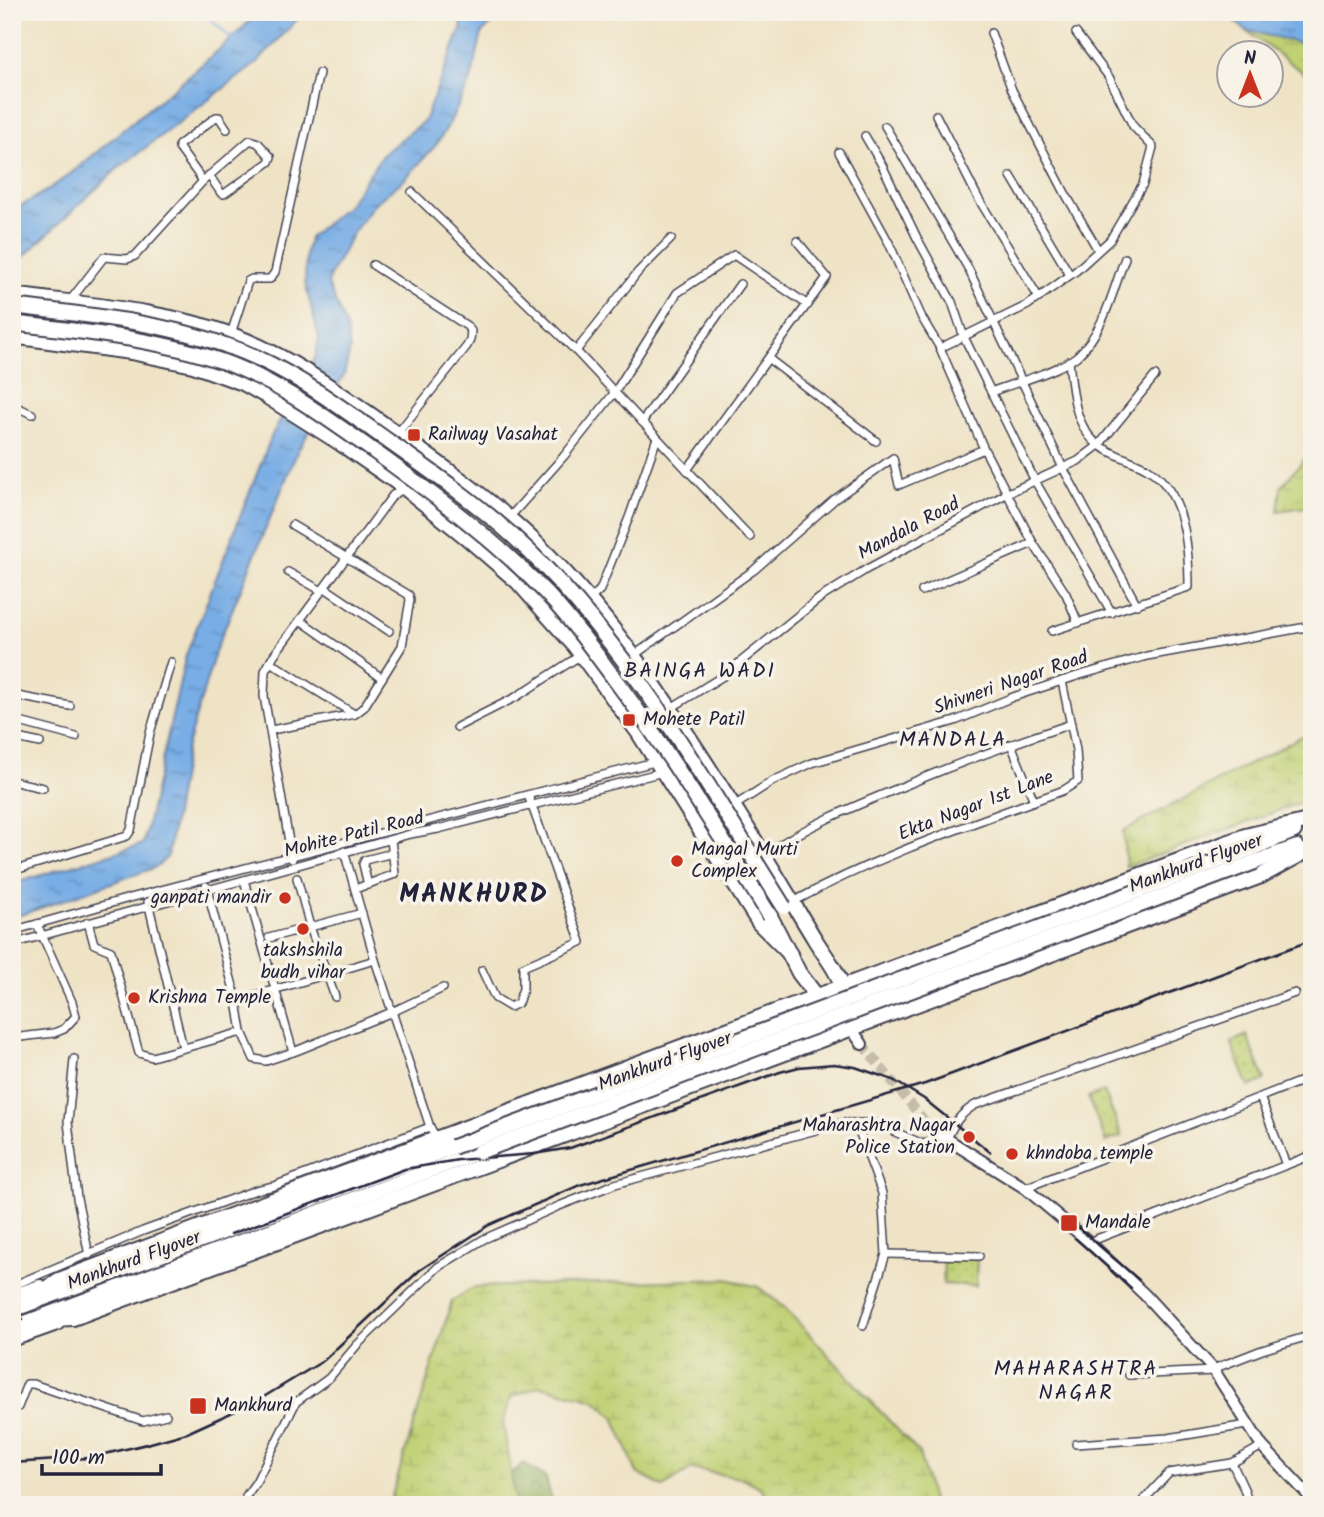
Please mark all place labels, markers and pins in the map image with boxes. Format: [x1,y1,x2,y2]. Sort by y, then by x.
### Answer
place label: Railway Vasahat [428,420,559,450]
marker: Railway Vasahat [406,427,422,443]
place label: Mohete Patil [643,705,745,735]
marker: Mohete Patil [621,712,637,728]
place label: Mangal Murti Complex [691,835,799,887]
marker: Mangal Murti Complex [669,853,685,869]
place label: ganpati mandir [150,883,273,913]
marker: ganpati mandir [277,890,293,906]
marker: takshshila budh vihar [295,921,311,937]
place label: takshshila budh vihar [261,936,347,988]
place label: Krishna Temple [148,983,272,1013]
marker: Krishna Temple [126,990,142,1006]
place label: Maharashtra Nagar Police Station [802,1111,957,1163]
marker: Maharashtra Nagar Police Station [961,1129,977,1145]
place label: khndoba temple [1026,1139,1154,1169]
marker: khndoba temple [1004,1146,1020,1162]
place label: Mandale [1085,1208,1151,1238]
marker: Mandale [1059,1213,1079,1233]
place label: Mankhurd [214,1391,293,1421]
marker: Mankhurd [188,1396,208,1416]

